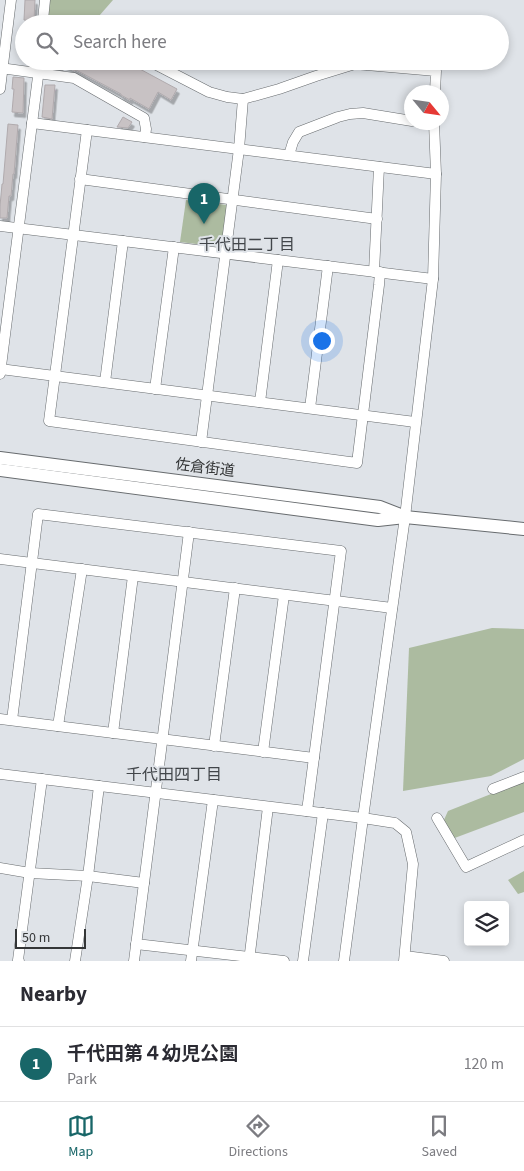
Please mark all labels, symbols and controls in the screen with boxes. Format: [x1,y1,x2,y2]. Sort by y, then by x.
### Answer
search box [15,15,509,70]
icon: search [33,29,61,57]
text: Search here [73,29,167,56]
north arrow [404,85,449,130]
pin: 1 [188,183,220,224]
district label: 千代田二丁目 [199,234,295,256]
your location [309,328,335,354]
street label: 佐倉街道 [174,454,236,482]
district label: 千代田四丁目 [126,764,222,786]
map controls [464,901,509,946]
button: layers [464,901,509,946]
scale bar [15,926,86,949]
text: 50 m [22,928,50,948]
text: Nearby [20,979,87,1009]
text: 千代田第４幼児公園 [67,1041,238,1068]
text: 1 [32,1053,40,1075]
text: 120 m [464,1053,504,1075]
text: Park [67,1068,97,1090]
tab: Map [67,1112,95,1162]
tab: Directions [229,1112,288,1162]
tab: Saved [421,1112,457,1162]

